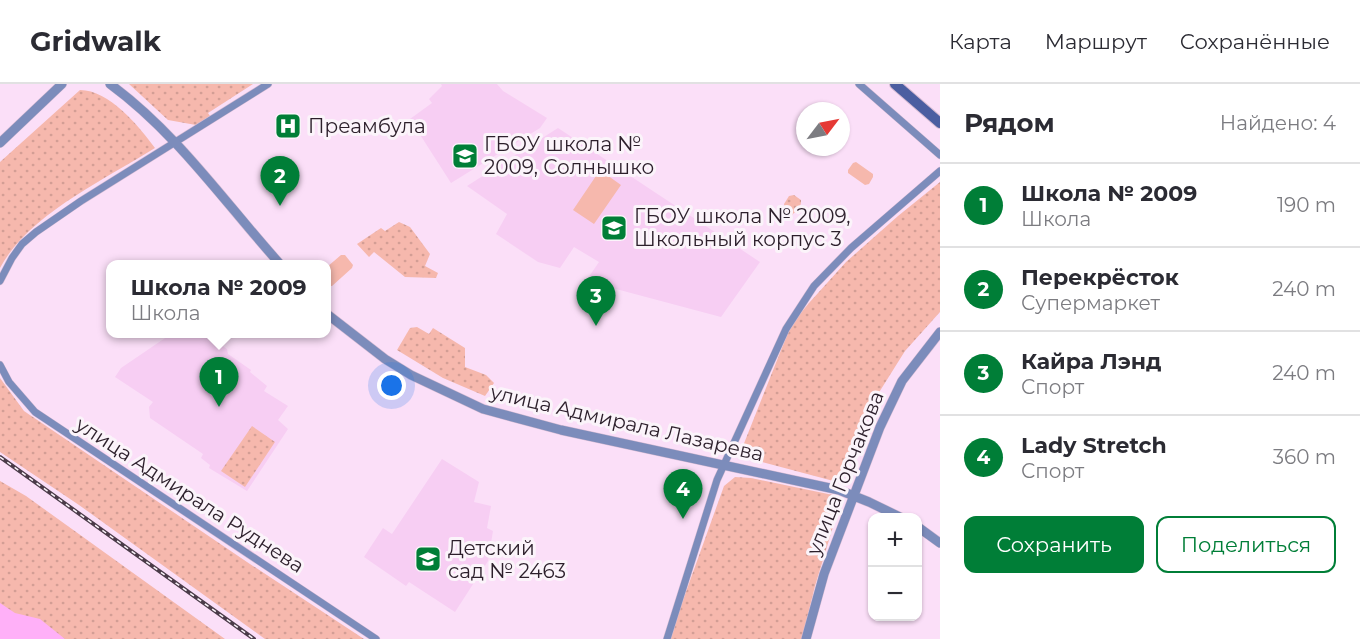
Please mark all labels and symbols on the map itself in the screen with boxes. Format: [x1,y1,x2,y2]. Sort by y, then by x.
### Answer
north arrow [796,102,850,156]
hospital icon: Преамбула [273,111,303,141]
place label: Преамбула [308,114,426,138]
place label: ГБОУ школа № 2009, Солнышко [484,132,654,179]
school or university icon: ГБОУ школа № 2009, Солнышко [450,141,480,171]
pin: 2 [260,156,300,206]
place label: ГБОУ школа № 2009, Школьный корпус 3 [634,204,851,251]
school or university icon: ГБОУ школа № 2009, Школьный корпус 3 [599,213,629,243]
pin: 3 [576,276,616,326]
pin: 1 [200,358,238,407]
your location [377,371,406,400]
street label: улица Адмирала Лазарева [487,380,766,466]
street label: улица Горчакова [801,388,889,559]
street label: улица Адмирала Руднева [70,412,309,578]
pin: 4 [664,470,702,519]
place label: Детский сад № 2463 [448,536,566,583]
school or university icon: Детский сад № 2463 [413,544,443,574]

